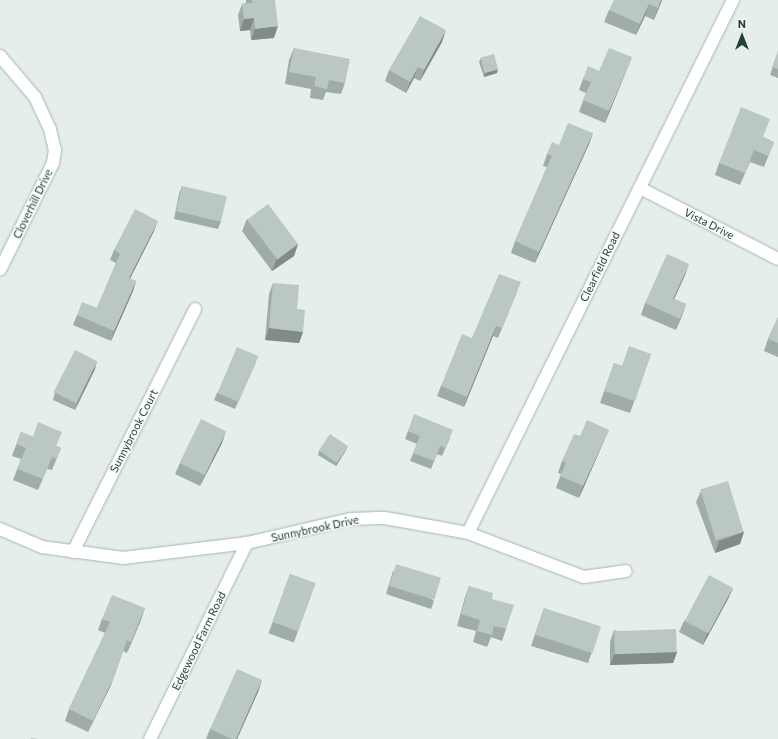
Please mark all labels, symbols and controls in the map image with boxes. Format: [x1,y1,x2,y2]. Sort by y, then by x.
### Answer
north arrow [722,16,762,56]
text: N [738,17,746,30]
street label: Cloverhill Drive [10,167,56,241]
street label: Vista Drive [682,206,736,242]
street label: Clearfield Road [577,230,623,304]
street label: Sunnybrook Court [107,387,161,475]
street label: Sunnybrook Drive [270,513,360,545]
street label: Edgewood Farm Road [169,589,229,693]

